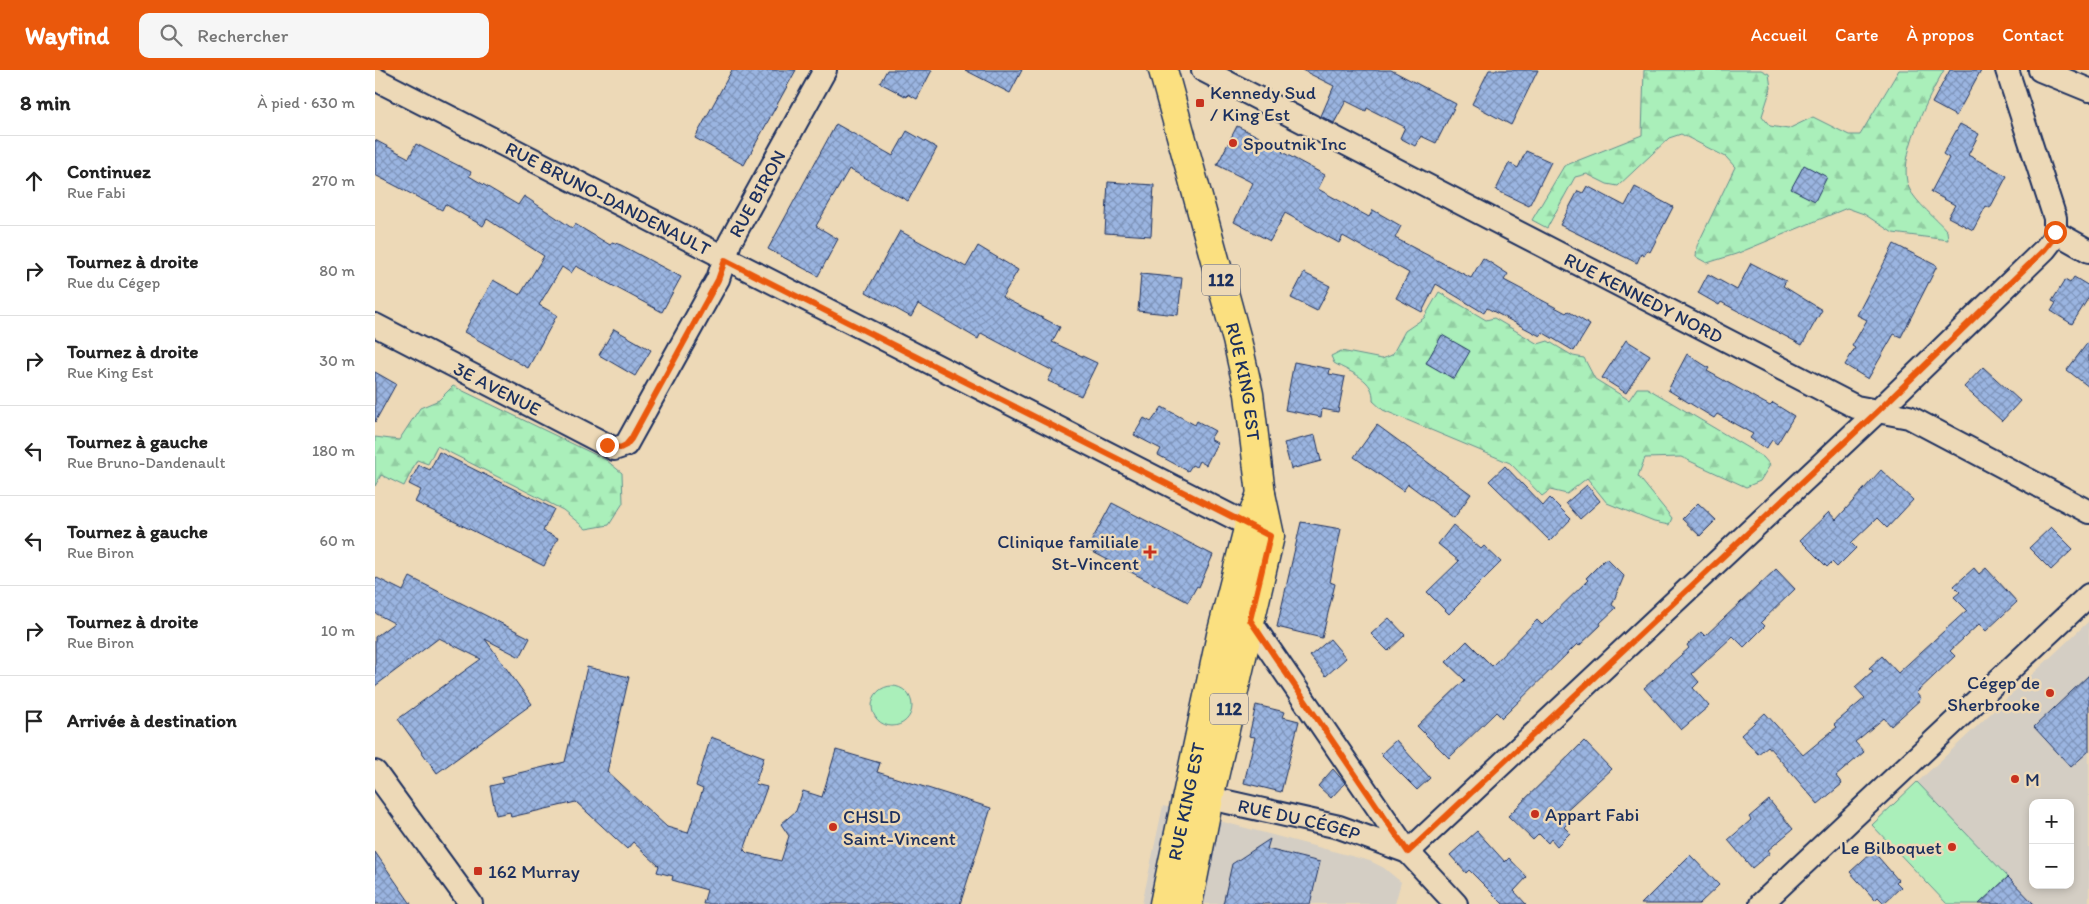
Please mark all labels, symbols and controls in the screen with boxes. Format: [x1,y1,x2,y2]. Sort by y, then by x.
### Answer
search box [139,13,489,58]
text: Wayfind [25,21,109,50]
icon: search [157,21,185,49]
text: Rechercher [197,24,288,47]
text: Accueil [1751,24,1807,46]
text: Carte [1835,24,1878,46]
text: À propos [1906,24,1974,46]
text: Contact [2002,24,2064,46]
place label: Kennedy Sud / King Est [1210,81,1316,126]
text: 8 min [20,90,70,115]
text: À pied · 630 m [257,93,355,112]
marker: Kennedy Sud / King Est [1194,97,1206,109]
place label: Spoutnik Inc [1243,132,1347,155]
street label: RUE BRUNO-DANDENAULT [502,136,715,260]
marker: Spoutnik Inc [1227,137,1239,149]
street label: RUE BIRON [723,146,790,241]
text: Continuez [67,160,151,183]
icon: ahead [20,167,48,195]
text: 270 m [312,171,355,190]
text: Rue Fabi [67,183,126,202]
route start [2044,221,2067,244]
street label: RUE KENNEDY NORD [1560,247,1727,348]
text: Tournez à droite [67,250,199,273]
icon: right [20,257,48,285]
text: 80 m [319,261,355,280]
road number: 112 [1202,264,1240,296]
text: Rue du Cégep [67,273,160,292]
street label: RUE KING EST [1221,320,1266,442]
text: Tournez à droite [67,340,199,363]
icon: right [20,347,48,375]
text: 30 m [319,351,355,370]
street label: 3E AVENUE [450,356,545,421]
text: Rue King Est [67,363,154,382]
text: Tournez à gauche [67,430,208,453]
route end [596,434,619,457]
icon: left [20,437,48,465]
text: 180 m [312,441,355,460]
text: Rue Bruno-Dandenault [67,453,225,472]
text: Tournez à gauche [67,520,208,543]
icon: left [20,527,48,555]
place label: Clinique familiale St-Vincent [997,530,1139,575]
text: 60 m [320,531,355,550]
text: Rue Biron [67,543,134,562]
marker: Clinique familiale St-Vincent [1143,545,1157,559]
text: Tournez à droite [67,610,199,633]
icon: right [20,617,48,645]
text: 10 m [321,621,355,640]
text: Rue Biron [67,633,134,652]
place label: Cégep de Sherbrooke [1947,671,2040,716]
marker: Cégep de Sherbrooke [2044,687,2056,699]
road number: 112 [1210,694,1248,724]
icon: arrive [20,707,48,735]
text: Arrivée à destination [67,709,237,732]
street label: RUE KING EST [1162,740,1210,862]
place label: M [2025,768,2040,791]
marker: M [2009,773,2021,785]
street label: RUE DU CÉGEP [1236,793,1364,845]
map controls [2029,799,2074,889]
button: + [2029,799,2074,844]
place label: Appart Fabi [1545,803,1639,826]
place label: CHSLD Saint-Vincent [843,805,956,850]
marker: Appart Fabi [1529,808,1541,820]
marker: CHSLD Saint-Vincent [827,821,839,833]
place label: Le Bilboquet [1841,836,1942,859]
marker: Le Bilboquet [1946,841,1958,853]
button: − [2029,844,2074,889]
place label: 162 Murray [488,860,580,883]
marker: 162 Murray [472,865,484,877]

